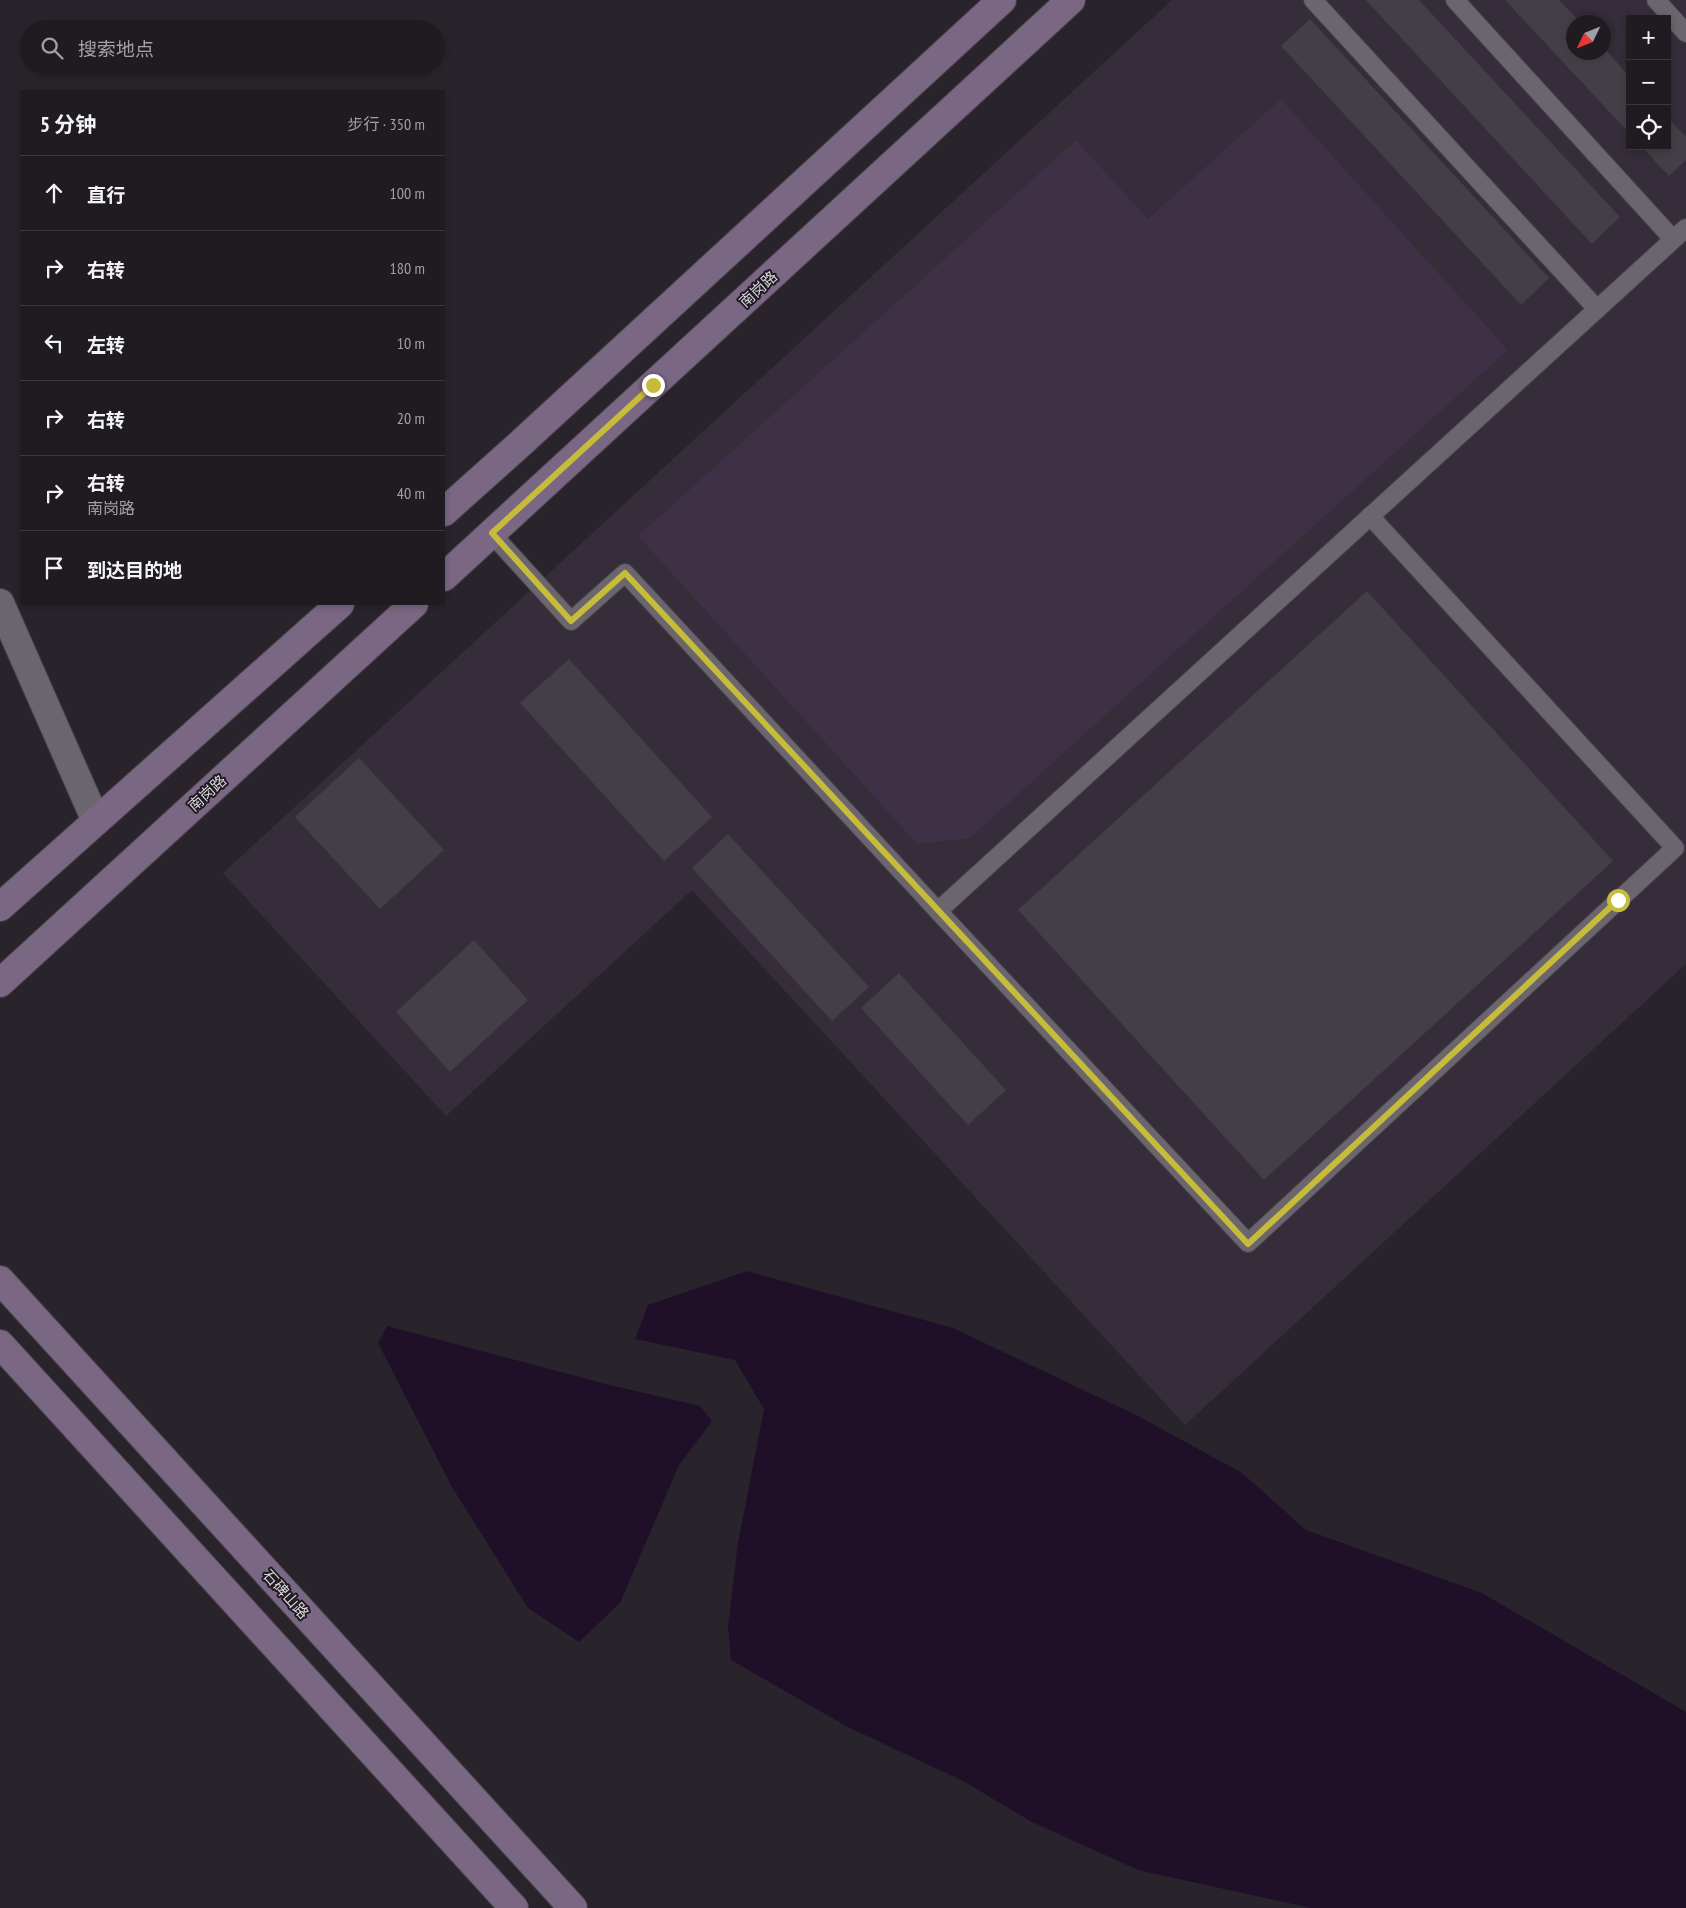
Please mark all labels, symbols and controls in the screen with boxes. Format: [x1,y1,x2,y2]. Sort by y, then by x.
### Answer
north arrow [1566,15,1611,60]
map controls [1626,15,1671,150]
button: + [1626,15,1671,60]
search box [20,20,445,75]
icon: search [38,34,66,62]
text: 搜索地点 [78,37,154,61]
button: − [1626,60,1671,105]
button: locate [1626,105,1671,150]
text: 5 分钟 [40,111,96,138]
text: 步行 · 350 m [347,114,425,134]
icon: ahead [40,179,68,207]
text: 直行 [87,183,125,207]
text: 100 m [390,183,425,203]
icon: right [40,254,68,282]
text: 右转 [87,258,125,282]
text: 180 m [390,258,425,278]
street label: 南岗路 [735,267,781,311]
icon: left [40,329,68,357]
text: 左转 [87,333,125,357]
text: 10 m [397,333,425,353]
route end [642,374,665,397]
icon: right [40,404,68,432]
text: 右转 [87,408,125,432]
text: 20 m [397,408,425,428]
text: 右转 [87,471,125,495]
icon: right [40,479,68,507]
text: 40 m [397,483,425,503]
text: 南岗路 [87,498,135,518]
icon: arrive [40,554,68,582]
text: 到达目的地 [87,558,182,582]
street label: 南岗路 [184,771,230,815]
route start [1607,889,1630,912]
street label: 石碑山路 [259,1565,313,1623]

